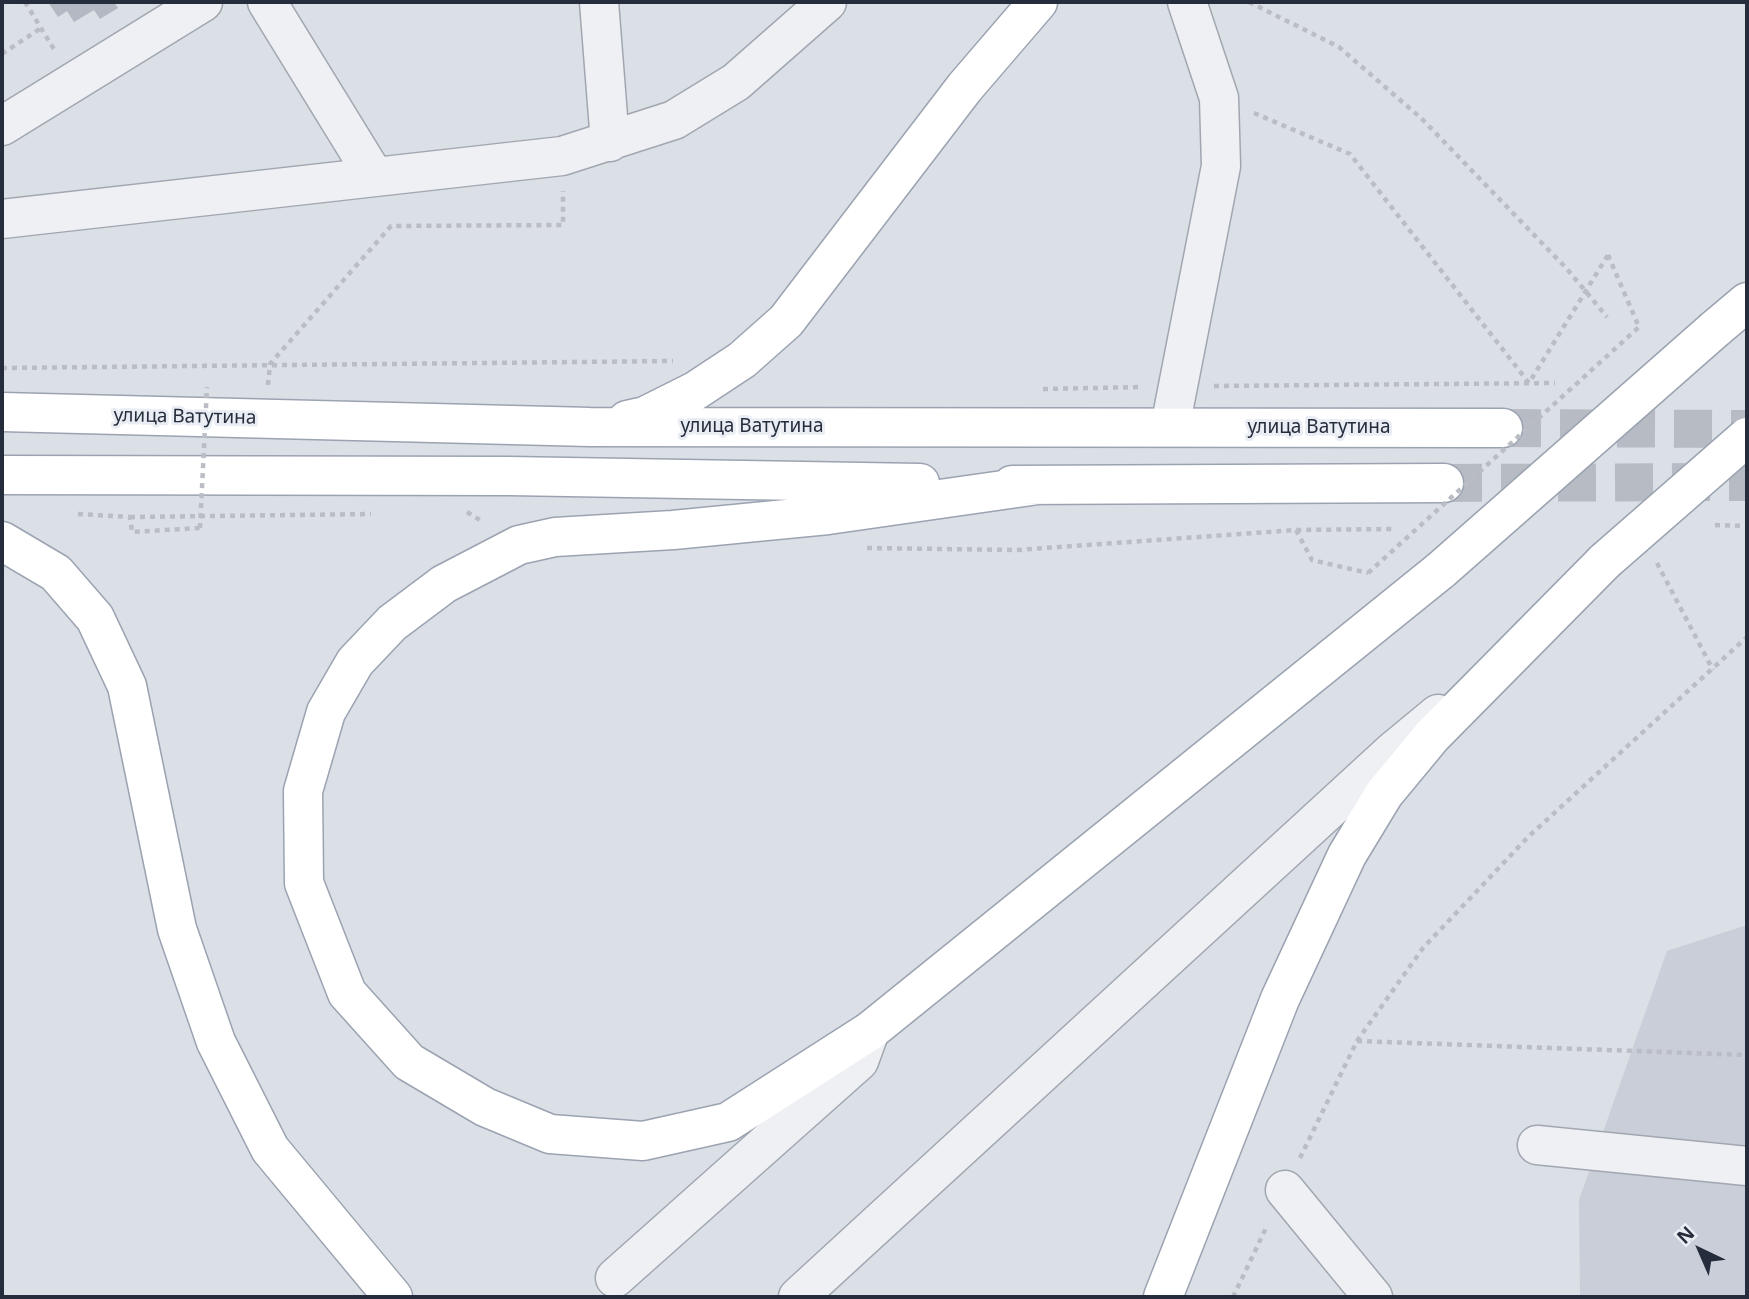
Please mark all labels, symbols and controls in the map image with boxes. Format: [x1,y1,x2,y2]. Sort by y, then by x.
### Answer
street label: улица Ватутина [113,404,257,430]
street label: улица Ватутина [681,416,823,438]
street label: улица Ватутина [1248,417,1390,439]
north arrow [1665,1215,1735,1285]
text: N [1671,1220,1700,1250]

